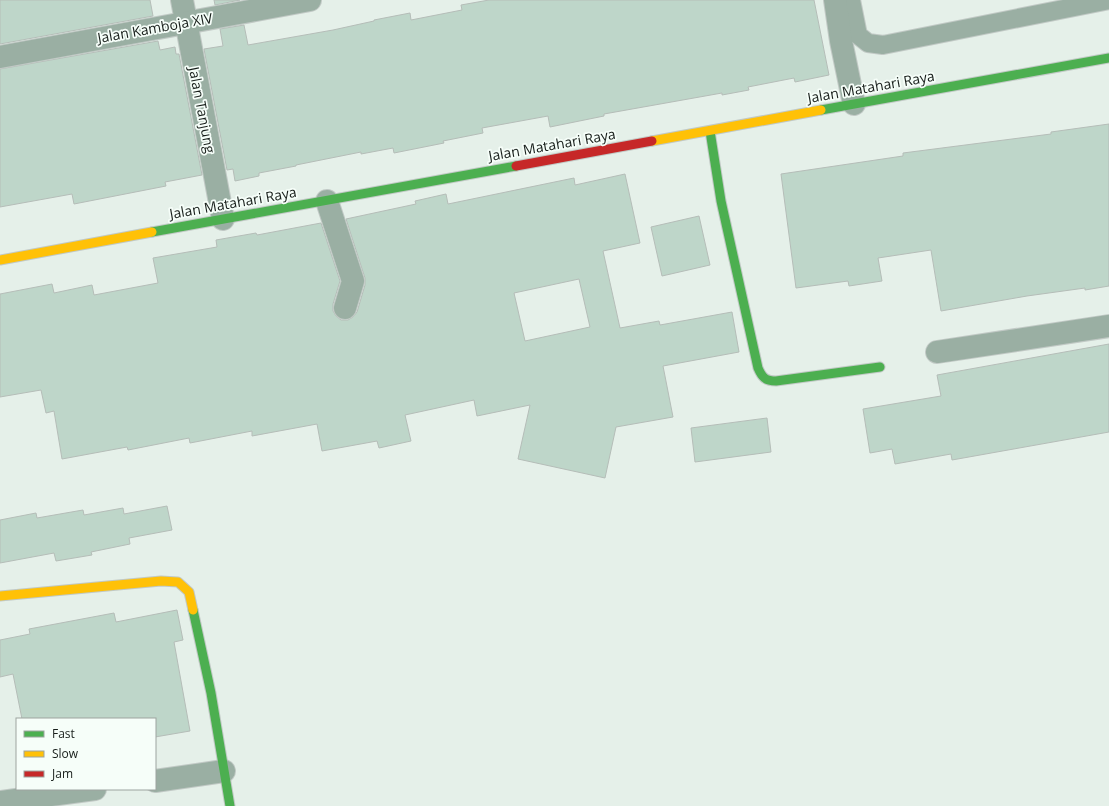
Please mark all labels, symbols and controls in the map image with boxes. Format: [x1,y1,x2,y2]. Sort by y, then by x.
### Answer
street label: Jalan Kamboja XIV [94,8,215,47]
street label: Jalan Tanjung [184,63,220,155]
street label: Jalan Matahari Raya [804,66,936,107]
street label: Jalan Matahari Raya [485,124,617,165]
street label: Jalan Matahari Raya [166,182,298,223]
legend [16,718,156,790]
text: Fast [52,725,75,742]
text: Slow [52,745,79,762]
text: Jam [51,765,73,782]

